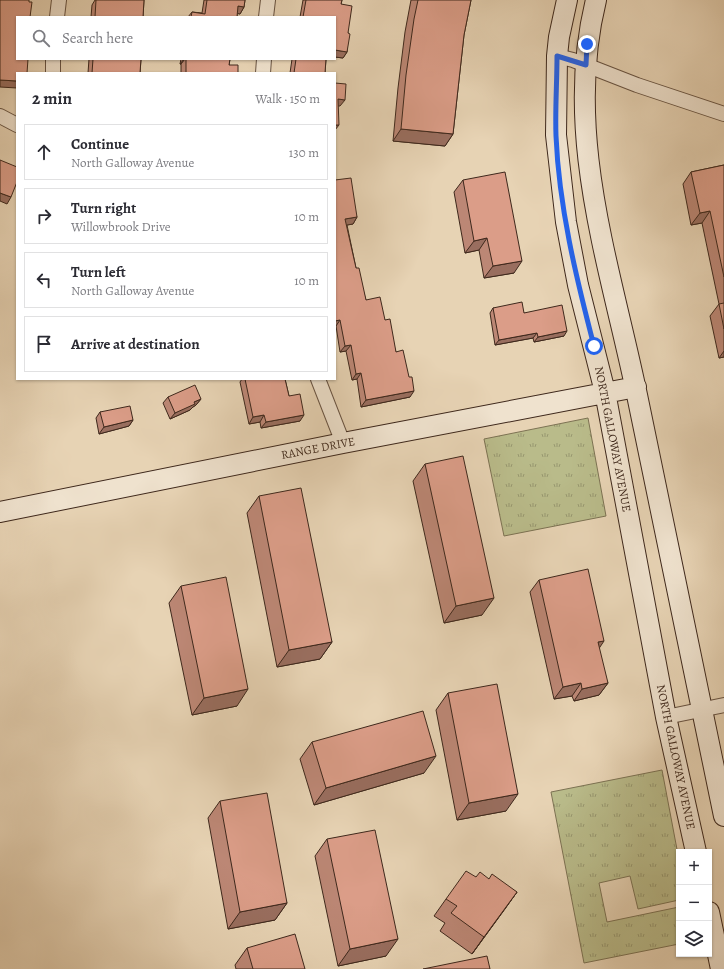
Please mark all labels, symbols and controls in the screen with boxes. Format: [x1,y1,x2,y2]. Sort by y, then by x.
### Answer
search box [16,16,336,60]
icon: search [30,27,52,49]
text: Search here [62,28,133,48]
route end [578,35,596,53]
text: 2 min [32,87,72,110]
text: Walk · 150 m [255,90,320,107]
text: Continue [71,134,129,154]
icon: ahead [33,141,55,163]
text: 130 m [289,144,319,161]
text: North Galloway Avenue [71,154,194,171]
text: Turn right [71,198,136,218]
icon: right [33,205,55,227]
text: 10 m [294,208,319,225]
text: Willowbrook Drive [71,218,171,235]
text: Turn left [71,262,126,282]
icon: left [33,269,55,291]
text: 10 m [294,272,319,289]
text: North Galloway Avenue [71,282,194,299]
icon: arrive [33,333,55,355]
text: Arrive at destination [71,334,200,354]
route start [585,337,603,355]
street label: NORTH GALLOWAY AVENUE [591,365,635,513]
street label: RANGE DRIVE [280,433,356,463]
street label: NORTH GALLOWAY AVENUE [653,683,699,831]
map controls [676,849,712,957]
button: + [676,849,712,885]
button: − [676,885,712,921]
button: layers [676,921,712,957]

